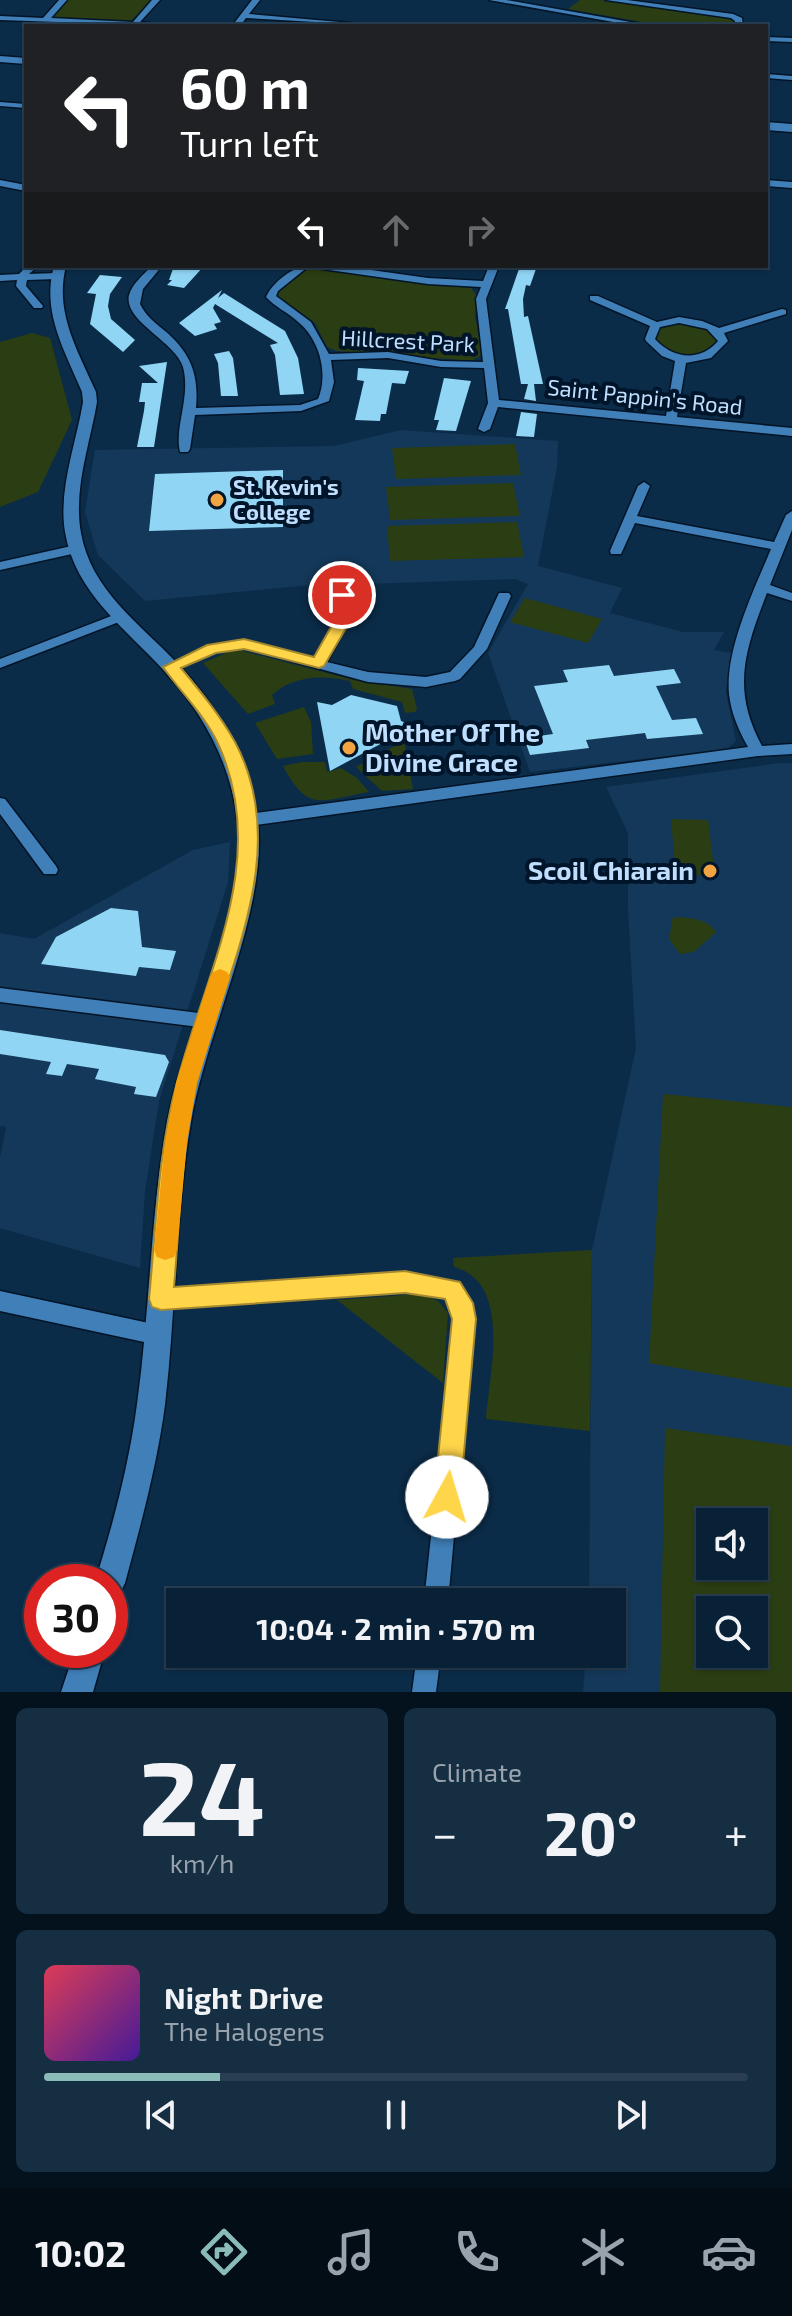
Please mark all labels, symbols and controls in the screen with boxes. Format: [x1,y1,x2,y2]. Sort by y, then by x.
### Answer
text: 60 m [180,53,310,120]
icon: left [48,56,152,160]
text: Turn left [180,121,319,164]
icon: left [290,208,334,252]
icon: ahead [374,208,418,252]
icon: right [458,208,502,252]
street label: Hillcrest Park [341,324,476,356]
street label: Saint Pappin's Road [546,373,744,419]
place label: St. Kevin's College [233,473,339,524]
marker: St. Kevin's College [208,491,226,509]
pin [308,561,376,629]
icon: arrive [320,573,364,617]
place label: Mother Of The Divine Grace [365,716,540,777]
marker: Mother Of The Divine Grace [340,739,358,757]
place label: Scoil Chiarain [528,854,694,885]
marker: Scoil Chiarain [701,862,719,880]
position arrow [405,1455,489,1539]
map controls [696,1508,768,1668]
button: sound [696,1508,768,1580]
speed limit sign: 30 [24,1564,128,1668]
button: search [696,1596,768,1668]
text: 10:04 · 2 min · 570 m [256,1610,536,1646]
text: 24 [139,1732,265,1857]
text: Climate [432,1756,522,1787]
text: 20° [544,1796,637,1868]
text: − [432,1806,458,1859]
text: + [724,1806,748,1859]
text: km/h [170,1847,234,1878]
text: Night Drive [164,1979,323,2015]
text: The Halogens [164,2015,325,2046]
icon: previous [139,2093,183,2137]
icon: pause [374,2093,418,2137]
icon: next [609,2093,653,2137]
icon: directions [196,2224,252,2280]
icon: music [323,2224,379,2280]
icon: phone [449,2224,505,2280]
icon: climate [575,2224,631,2280]
icon: car [701,2224,757,2280]
text: 10:02 [35,2231,126,2274]

